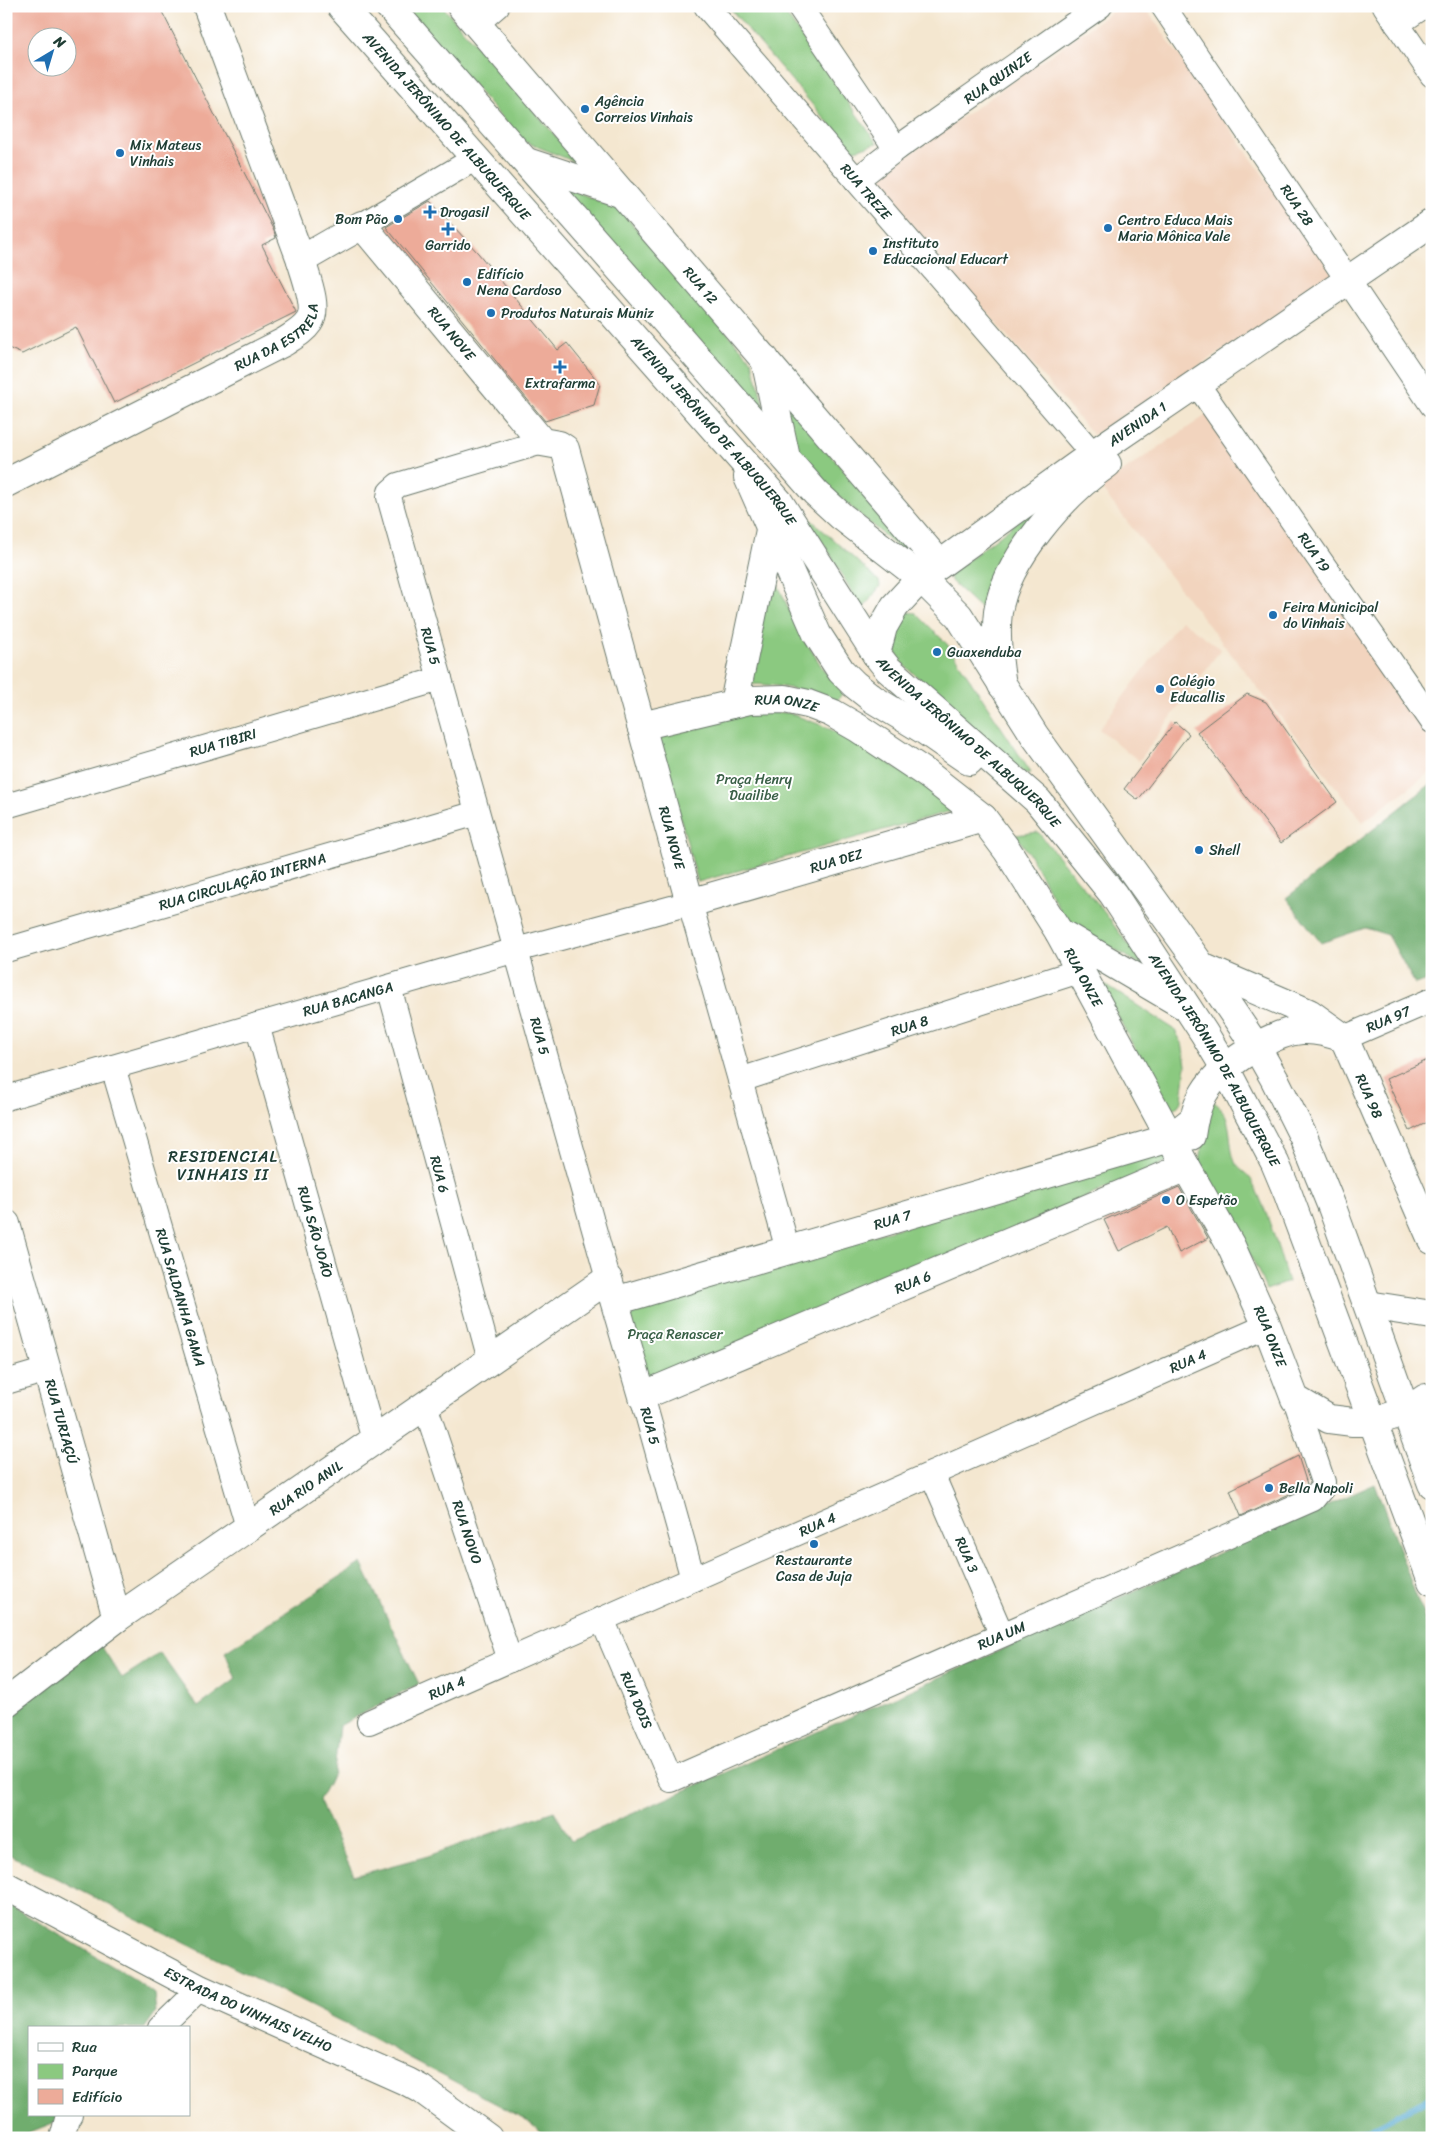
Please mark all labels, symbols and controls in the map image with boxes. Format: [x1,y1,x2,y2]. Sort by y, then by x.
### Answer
street label: AVENIDA JERÔNIMO DE ALBUQUERQUE [355,25,538,227]
north arrow [28,28,78,78]
text: N [47,29,71,55]
street label: RUA QUINZE [959,44,1039,111]
place label: Agência Correios Vinhais [594,89,693,130]
marker: Agência Correios Vinhais [579,103,591,115]
place label: Mix Mateus Vinhais [130,133,201,174]
marker: Mix Mateus Vinhais [114,147,126,159]
street label: RUA TREZE [834,158,898,227]
street label: RUA 28 [1273,179,1320,232]
place label: Drogasil [440,200,490,225]
marker: Drogasil [424,206,436,218]
place label: Bom Pão [335,207,388,232]
place label: Centro Educa Mais Maria Mônica Vale [1118,208,1233,249]
marker: Bom Pão [392,213,404,225]
marker: Centro Educa Mais Maria Mônica Vale [1102,222,1114,234]
marker: Garrido [442,223,454,235]
place label: Instituto Educacional Educart [882,231,1009,272]
place label: Garrido [425,233,471,258]
marker: Instituto Educacional Educart [867,245,879,257]
street label: RUA 12 [677,261,724,310]
place label: Edifício Nena Cardoso [477,262,562,303]
marker: Edifício Nena Cardoso [461,276,473,288]
street label: RUA NOVE [421,301,483,367]
place label: Produtos Naturais Muniz [501,301,654,326]
street label: RUA DA ESTRELA [230,304,326,378]
marker: Produtos Naturais Muniz [485,307,497,319]
street label: AVENIDA JERÔNIMO DE ALBUQUERQUE [624,329,804,532]
marker: Extrafarma [554,361,566,373]
place label: Extrafarma [525,371,595,396]
street label: AVENIDA 1 [1102,395,1172,454]
street label: RUA 19 [1291,527,1337,578]
place label: Feira Municipal do Vinhais [1283,595,1379,636]
marker: Feira Municipal do Vinhais [1267,609,1279,621]
street label: RUA 5 [413,625,448,669]
place label: Guaxenduba [947,640,1022,665]
marker: Guaxenduba [931,646,943,658]
street label: AVENIDA JERÔNIMO DE ALBUQUERQUE [869,650,1068,835]
place label: Colégio Educallis [1170,669,1226,710]
marker: Colégio Educallis [1154,683,1166,695]
street label: RUA ONZE [754,687,823,720]
street label: RUA TIBIRI [186,721,260,765]
park label: Praça Henry Duailibe [716,767,793,808]
street label: RUA NOVE [651,803,693,874]
place label: Shell [1209,838,1241,863]
street label: RUA DEZ [807,841,866,881]
marker: Shell [1193,844,1205,856]
street label: RUA CIRCULAÇÃO INTERNA [156,846,329,918]
street label: RUA ONZE [1057,943,1110,1013]
street label: AVENIDA JERÔNIMO DE ALBUQUERQUE [1141,947,1287,1172]
street label: RUA BACANGA [300,974,396,1024]
street label: RUA 97 [1362,998,1415,1040]
street label: RUA 8 [888,1008,932,1044]
street label: RUA 5 [522,1015,557,1059]
street label: RUA 98 [1348,1070,1390,1123]
district label: RESIDENCIAL VINHAIS II [168,1142,278,1189]
street label: RUA 6 [422,1153,456,1196]
street label: RUA SÃO JOÃO [290,1183,340,1281]
place label: O Espetão [1176,1188,1237,1213]
marker: O Espetão [1160,1194,1172,1206]
street label: RUA 7 [871,1202,915,1237]
street label: RUA SALDANHA GAMA [148,1225,212,1370]
street label: RUA 6 [891,1264,935,1301]
street label: RUA ONZE [1246,1301,1294,1372]
park label: Praça Renascer [627,1322,724,1347]
street label: RUA 4 [1165,1342,1211,1381]
street label: RUA TURIAÇÚ [37,1376,85,1468]
street label: RUA 5 [633,1404,667,1448]
street label: RUA RIO ANIL [264,1453,348,1523]
place label: Bella Napoli [1279,1476,1354,1501]
marker: Bella Napoli [1263,1482,1275,1494]
street label: RUA NOVO [445,1497,489,1568]
street label: RUA 4 [795,1505,840,1544]
street label: RUA 3 [948,1533,986,1577]
marker: Restaurante Casa de Juja [808,1538,820,1550]
place label: Restaurante Casa de Juja [776,1548,853,1589]
street label: RUA UM [974,1614,1030,1657]
street label: RUA DOIS [613,1667,660,1733]
street label: RUA 4 [424,1669,470,1707]
street label: ESTRADA DO VINHAIS VELHO [159,1960,336,2060]
legend [28,2026,190,2116]
text: Rua [72,2034,97,2060]
text: Parque [72,2058,117,2084]
text: Edifício [72,2084,123,2110]

